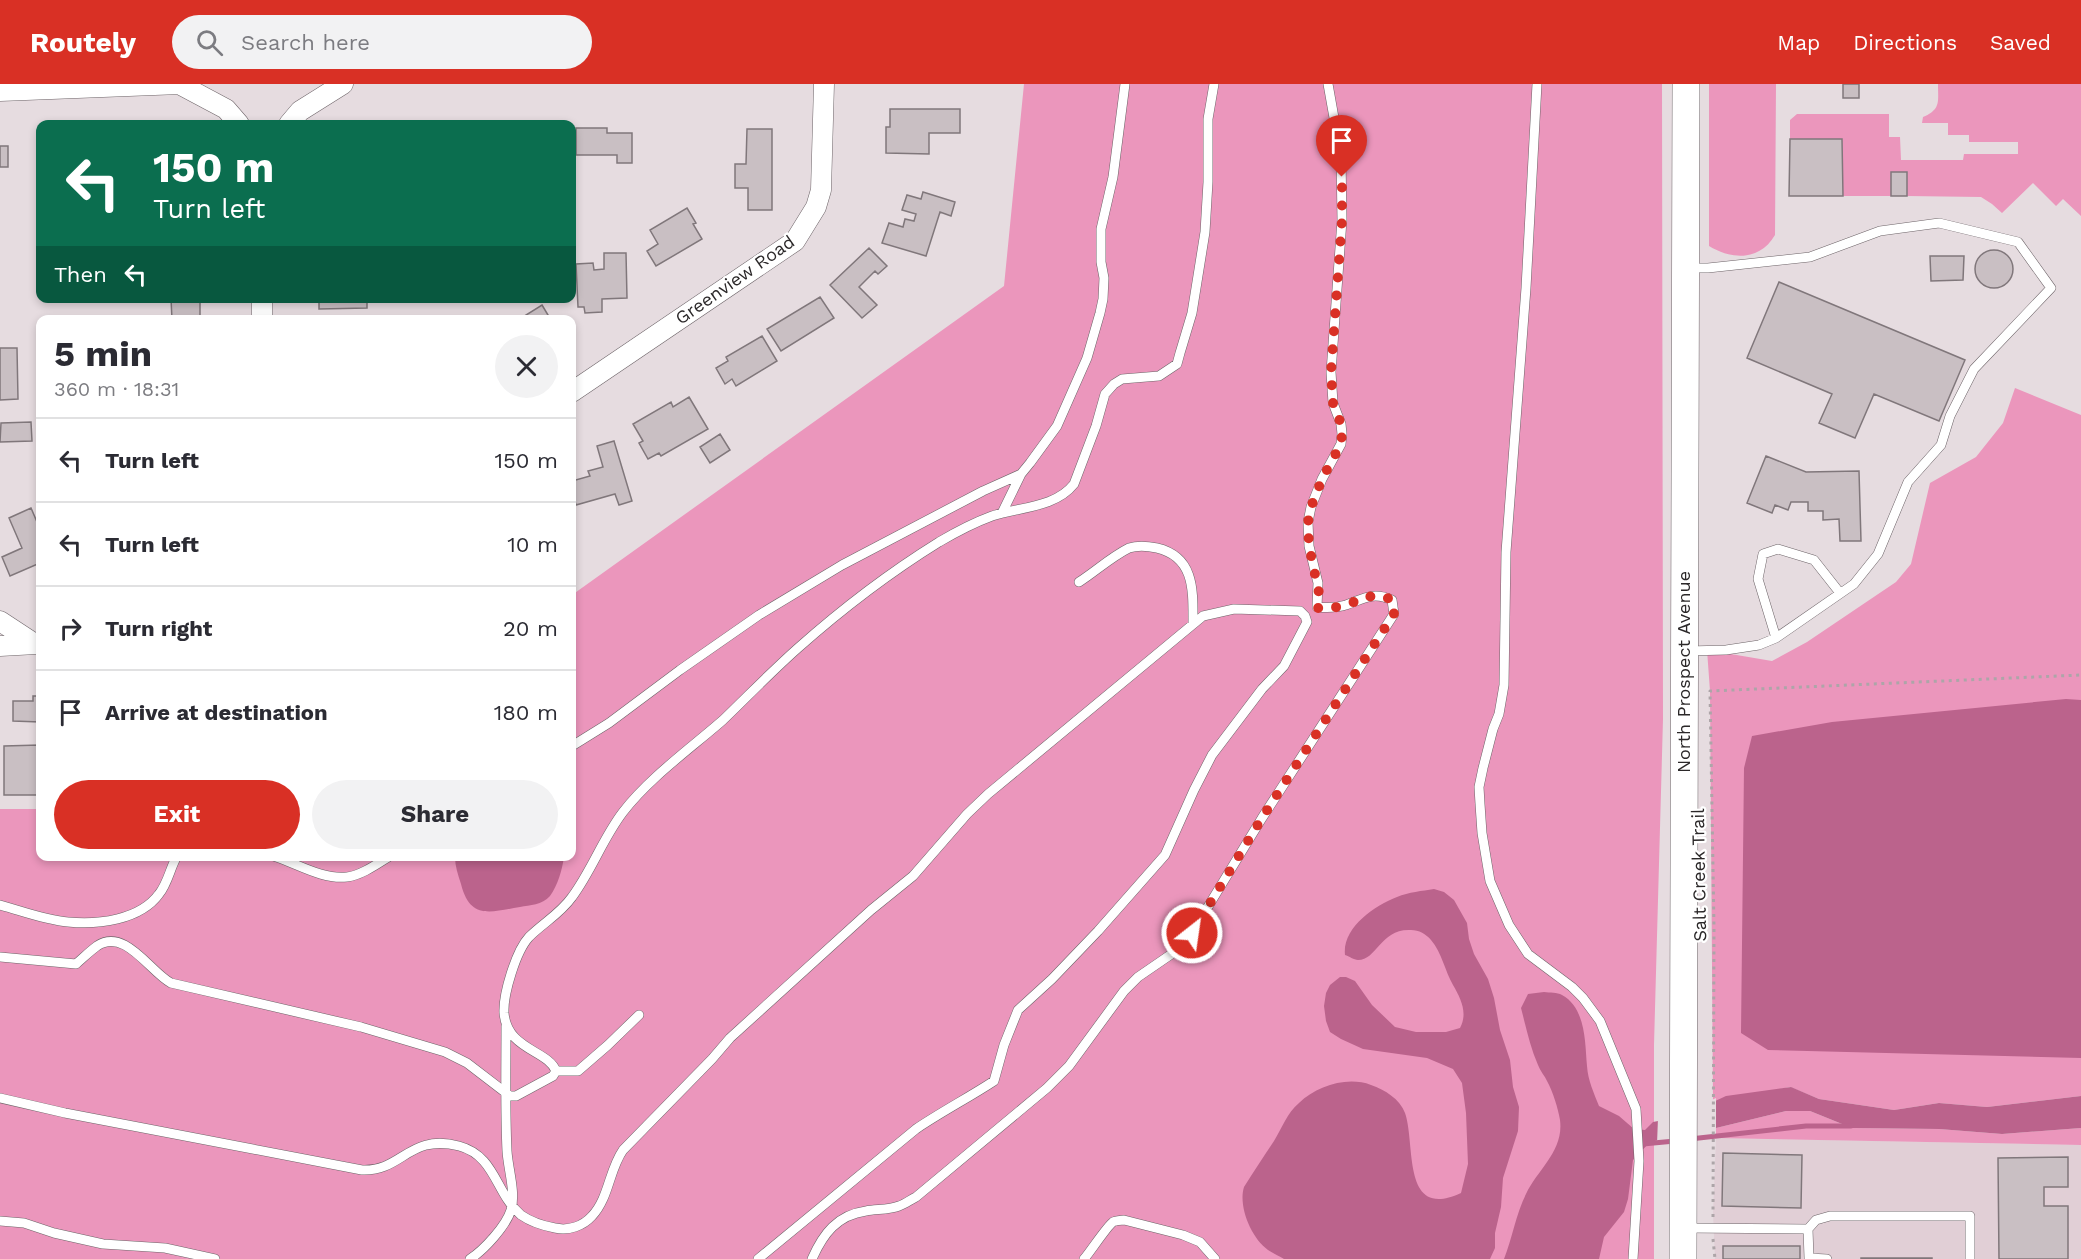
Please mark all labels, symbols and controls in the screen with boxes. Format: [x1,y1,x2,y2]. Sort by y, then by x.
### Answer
search box [172,15,592,69]
text: Routely [30,26,136,59]
icon: search [193,26,226,59]
text: Search here [241,30,370,55]
text: Map [1777,30,1820,55]
text: Directions [1853,30,1957,55]
text: Saved [1990,30,2051,55]
pin [1316,115,1367,177]
icon: arrive [1325,124,1358,157]
text: 150 m [153,143,274,192]
icon: left [54,144,132,222]
text: Turn left [153,193,265,225]
street label: Greenview Road [671,231,798,329]
icon: left [119,258,152,291]
text: Then [54,262,107,287]
text: 5 min [54,333,152,375]
button: close [495,335,558,398]
text: 360 m · 18:31 [54,377,179,401]
icon: left [54,444,87,477]
text: Turn left [105,448,199,473]
text: 150 m [494,448,558,473]
icon: left [54,528,87,561]
text: Turn left [105,532,199,557]
text: 10 m [507,532,558,557]
street label: North Prospect Avenue [1673,571,1694,773]
icon: right [54,612,87,645]
text: Turn right [105,616,212,641]
text: 20 m [503,616,558,641]
icon: arrive [54,696,87,729]
text: Arrive at destination [105,700,328,725]
text: 180 m [494,700,558,725]
button: Exit [54,780,300,849]
button: Share [312,780,558,849]
street label: Salt Creek Trail [1687,808,1710,942]
position arrow [1160,901,1224,965]

